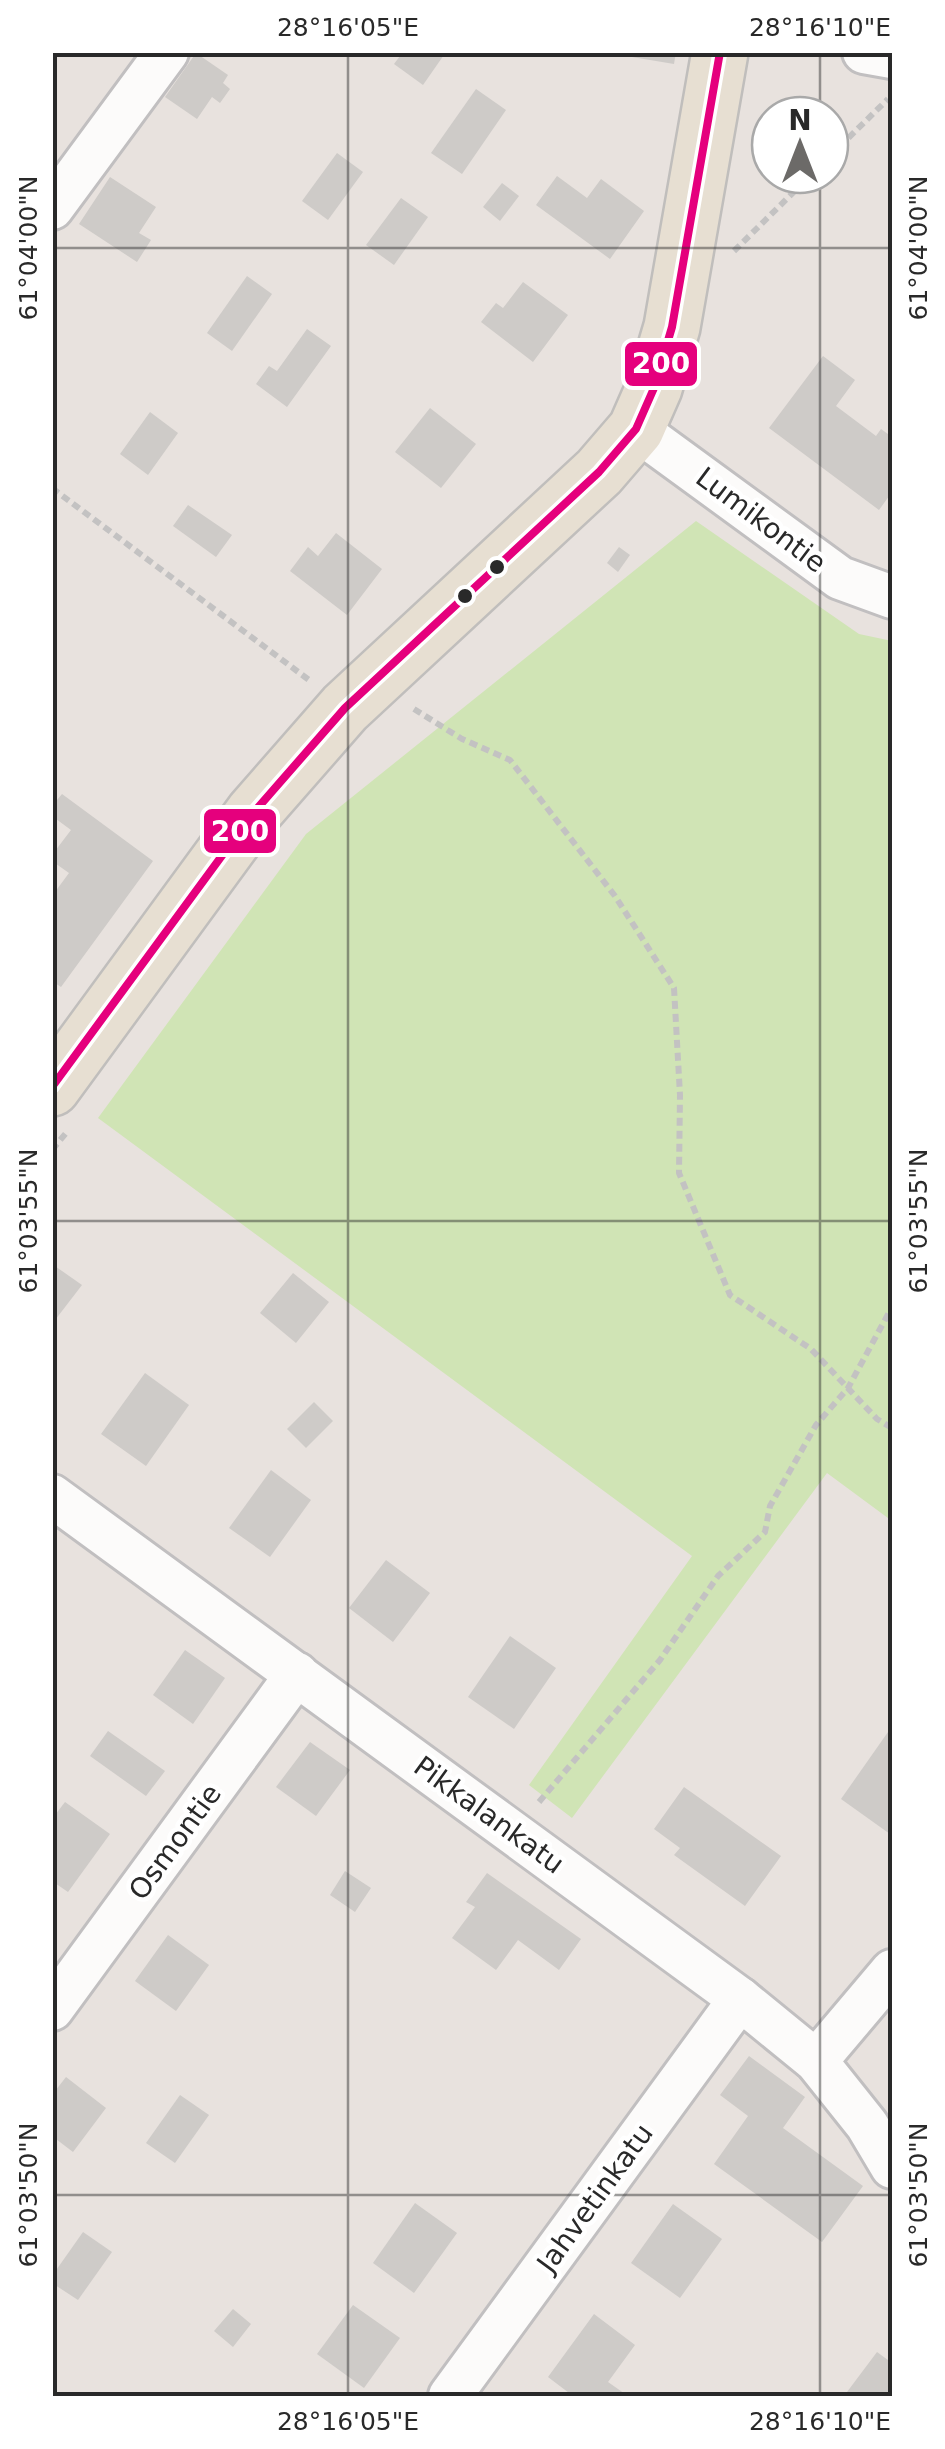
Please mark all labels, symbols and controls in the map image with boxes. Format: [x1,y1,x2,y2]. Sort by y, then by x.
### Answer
text: 28°16'05"E [277,13,419,42]
text: 28°16'10"E [749,13,891,42]
north arrow [750,95,850,195]
text: N [788,104,812,137]
text: 61°04'00"N [14,175,43,321]
text: 61°04'00"N [904,175,933,321]
line badge: 200 [623,340,699,388]
text: 200 [632,347,690,380]
street label: Lumikontie [690,460,832,580]
unlabelled marker [487,557,507,577]
unlabelled marker [455,586,475,606]
line badge: 200 [202,807,278,855]
text: 200 [211,815,269,848]
text: 61°03'55"N [14,1148,43,1294]
text: 61°03'55"N [904,1148,933,1294]
street label: Pikkalankatu [408,1750,570,1880]
street label: Osmontie [122,1778,228,1906]
street label: Jahvetinkatu [529,2117,660,2280]
text: 61°03'50"N [14,2122,43,2268]
text: 61°03'50"N [904,2122,933,2268]
text: 28°16'05"E [277,2407,419,2436]
text: 28°16'10"E [749,2407,891,2436]

